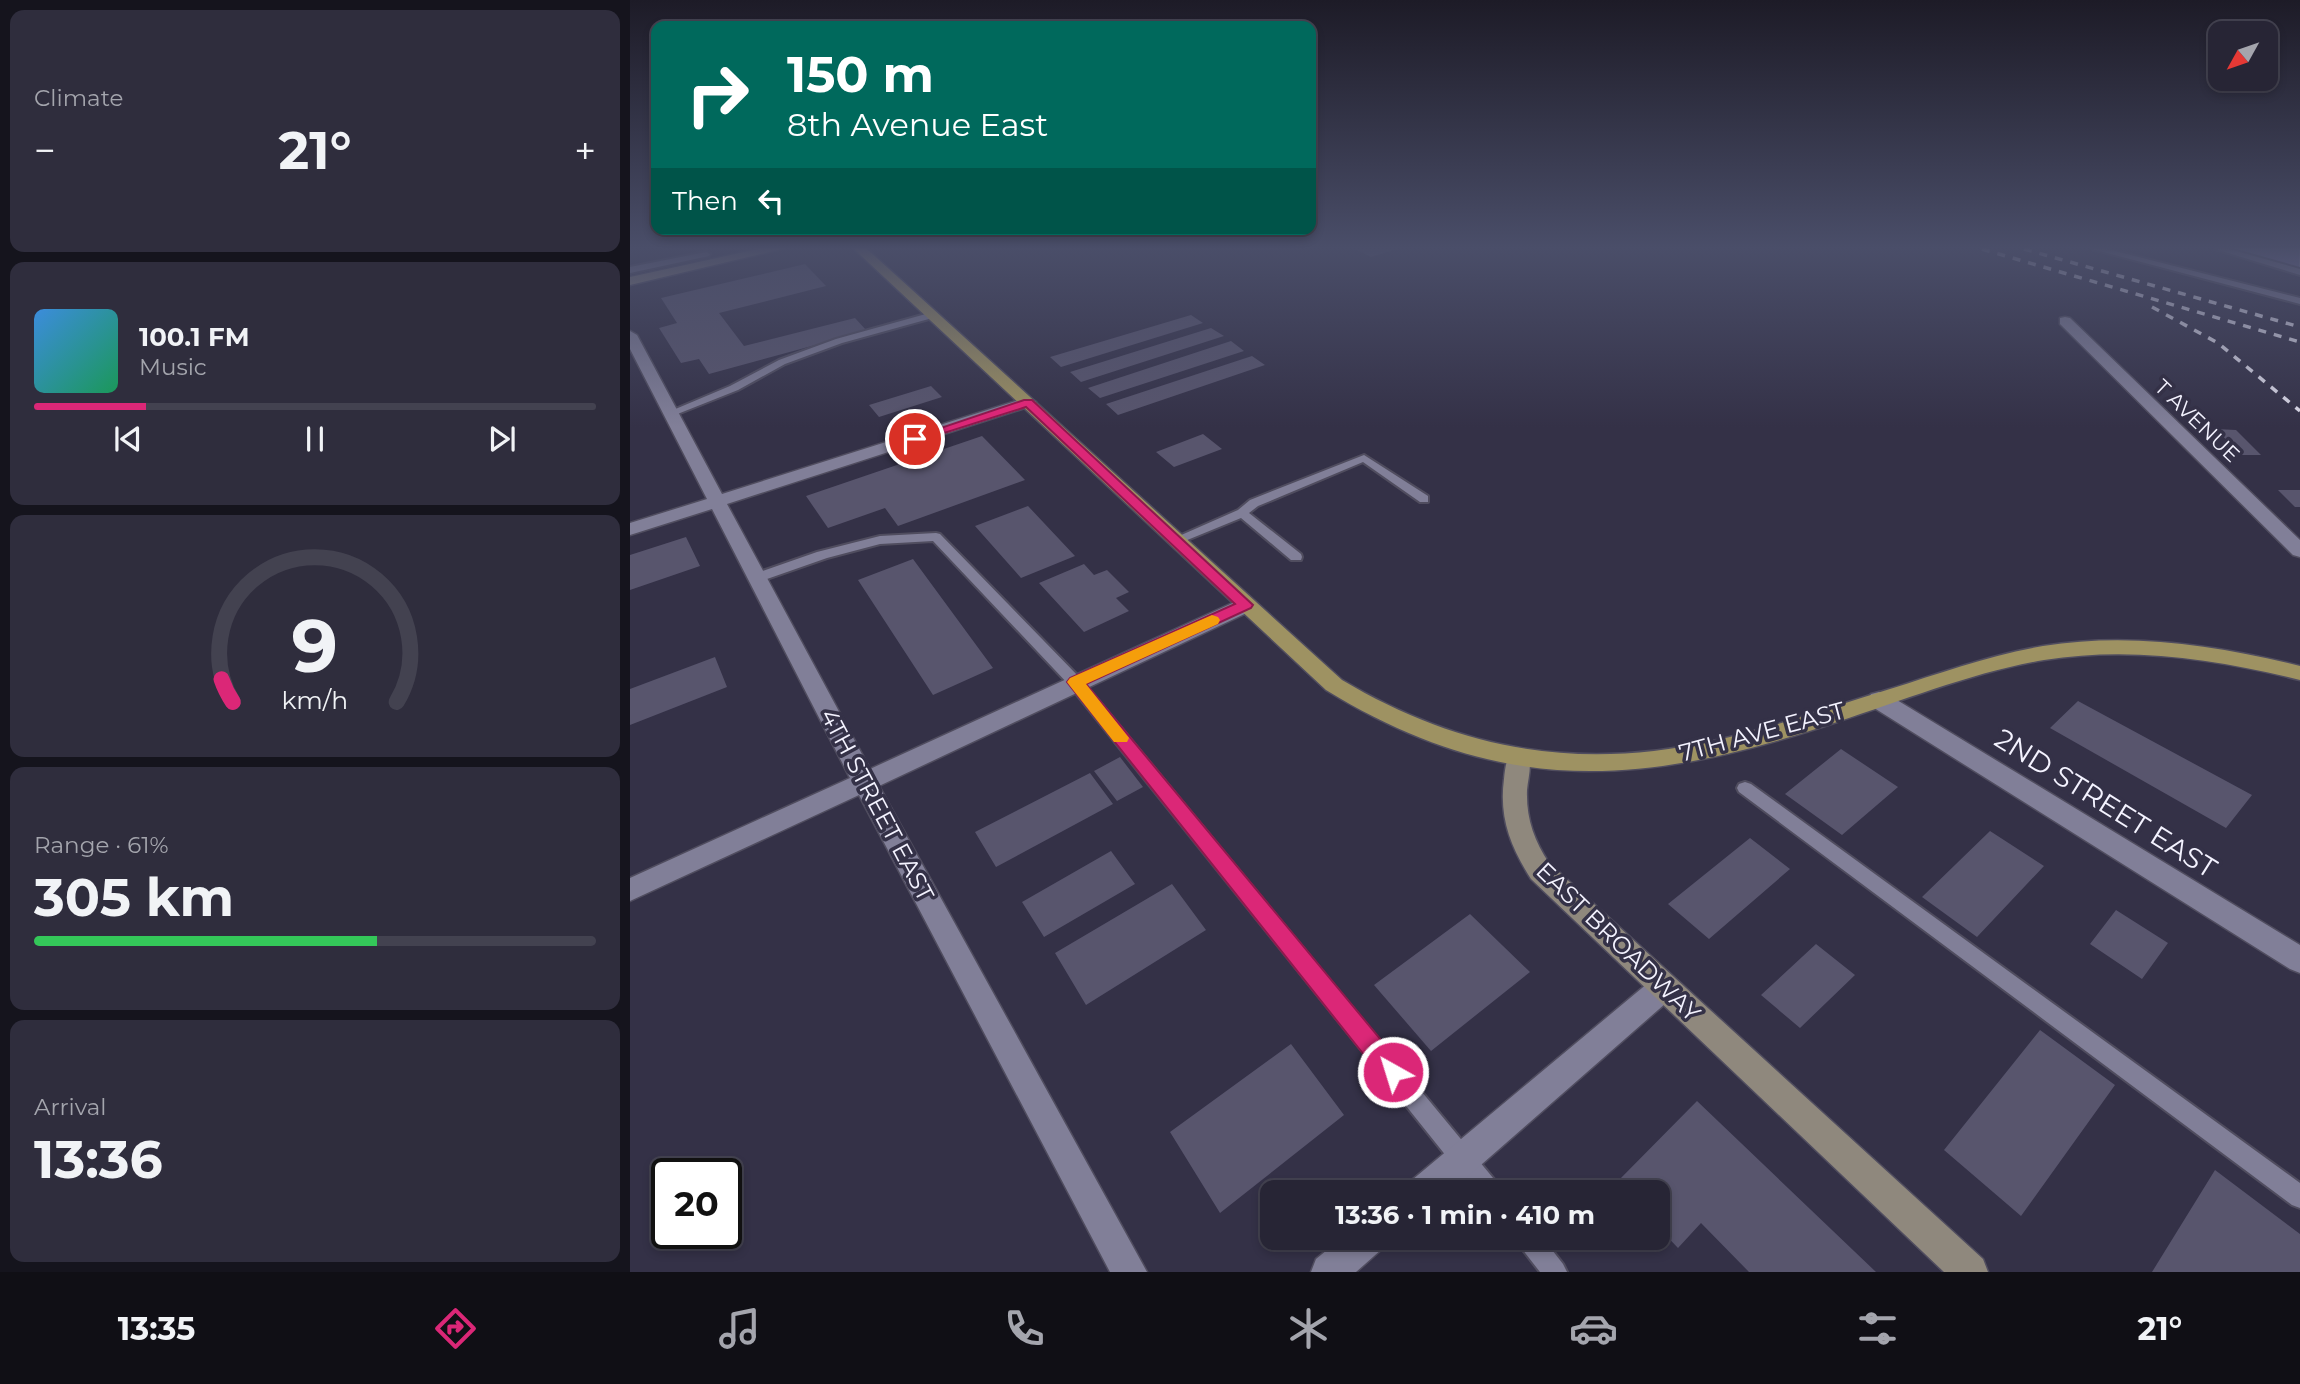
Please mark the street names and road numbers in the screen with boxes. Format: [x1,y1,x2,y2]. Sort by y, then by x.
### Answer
street label: T AVENUE [2150,374,2245,467]
street label: 7TH AVE EAST [1676,695,1848,768]
street label: 4TH STREET EAST [814,704,940,906]
street label: 2ND STREET EAST [1989,721,2223,885]
street label: EAST BROADWAY [1530,856,1707,1028]

